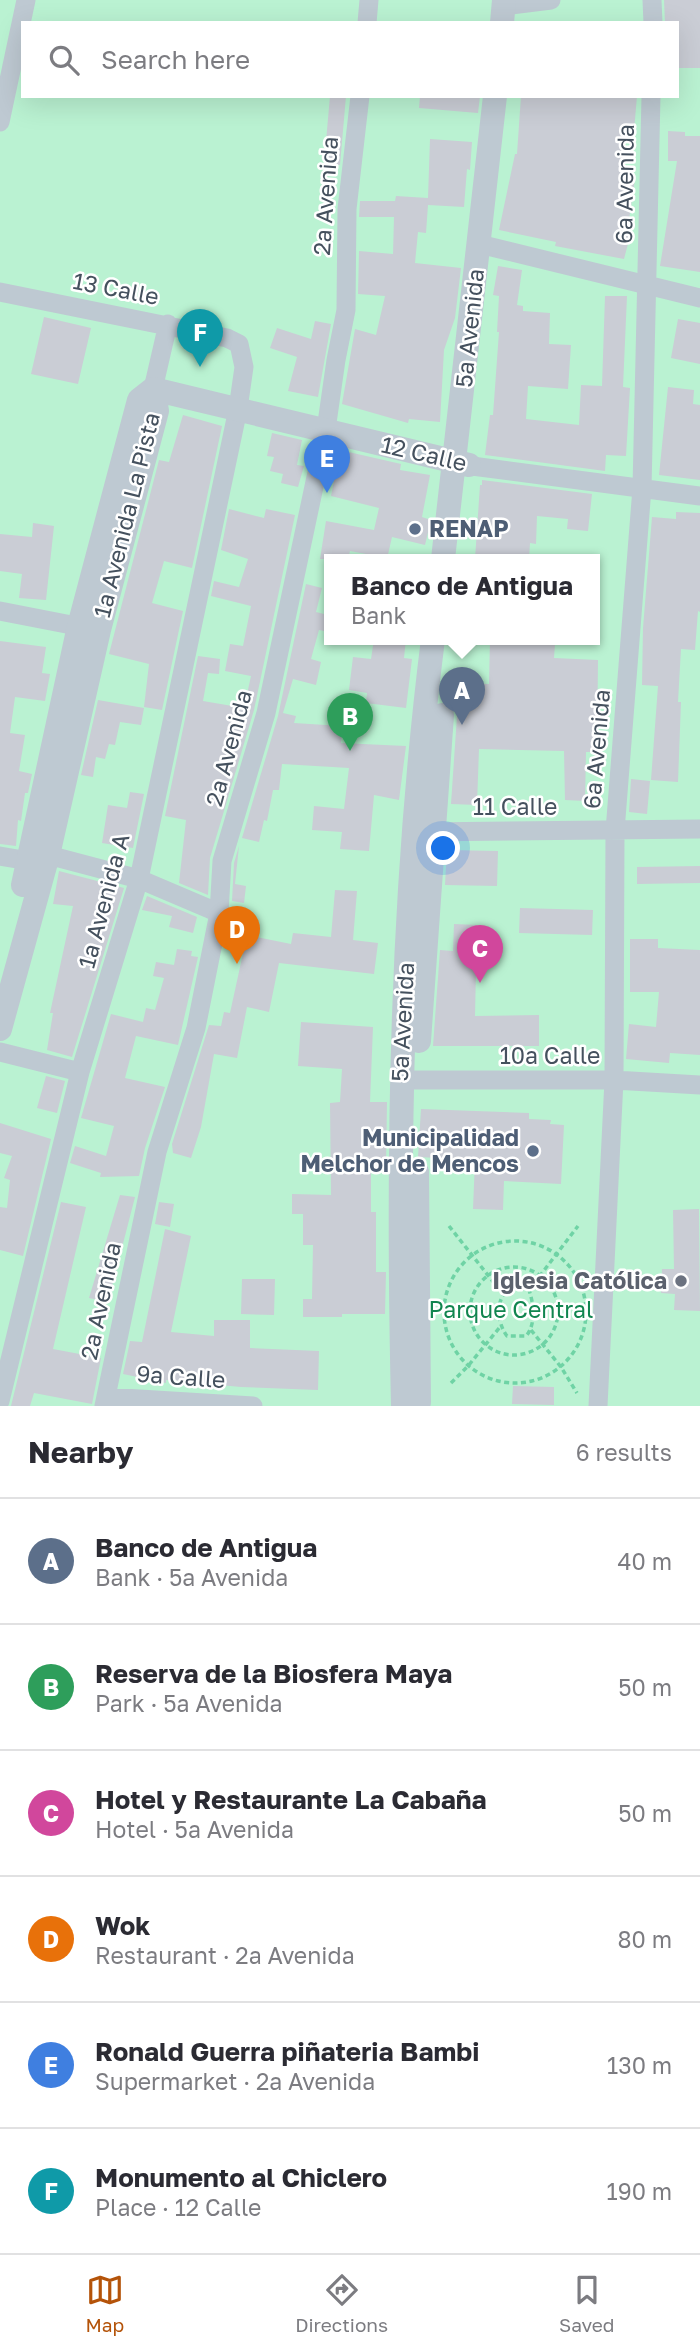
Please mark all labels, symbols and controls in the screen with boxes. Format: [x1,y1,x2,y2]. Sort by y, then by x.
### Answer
search box [21,21,679,98]
icon: search [45,41,83,79]
text: Search here [101,44,250,75]
street label: 6a Avenida [609,124,639,244]
street label: 2a Avenida [307,135,343,256]
street label: 13 Calle [71,266,161,310]
street label: 5a Avenida [449,267,489,389]
pin: F [177,309,223,367]
street label: 1a Avenida La Pista [87,409,165,620]
street label: 12 Calle [379,430,470,476]
pin: E [304,435,350,493]
place label: RENAP [429,514,509,542]
marker: RENAP [407,521,423,537]
popup [324,554,600,645]
text: Banco de Antigua [351,570,573,601]
text: Bank [351,601,406,629]
pin: A [439,667,485,725]
street label: 2a Avenida [199,686,257,809]
street label: 6a Avenida [577,688,615,810]
pin: B [327,693,373,751]
street label: 11 Calle [473,792,557,820]
street label: 1a Avenida A [72,830,134,971]
your location [426,831,460,865]
pin: D [214,906,260,964]
pin: C [457,925,503,983]
street label: 5a Avenida [385,962,419,1082]
street label: 10a Calle [500,1041,600,1069]
place label: Municipalidad Melchor de Mencos [300,1123,519,1177]
marker: Municipalidad Melchor de Mencos [525,1143,541,1159]
street label: 2a Avenida [74,1240,126,1362]
place label: Iglesia Católica [492,1266,667,1294]
marker: Iglesia Católica [673,1273,689,1289]
park label: Parque Central [429,1295,593,1323]
street label: 9a Calle [136,1359,227,1393]
text: Nearby [28,1434,133,1470]
text: 6 results [576,1438,672,1466]
text: Banco de Antigua [95,1532,317,1563]
text: A [43,1547,59,1575]
text: 40 m [618,1547,672,1575]
text: Bank · 5a Avenida [95,1563,288,1591]
text: Reserva de la Biosfera Maya [95,1658,452,1689]
text: B [43,1673,59,1701]
text: 50 m [618,1673,672,1701]
text: Park · 5a Avenida [95,1689,283,1717]
text: Hotel y Restaurante La Cabaña [95,1784,487,1815]
text: C [43,1799,59,1827]
text: 50 m [618,1799,672,1827]
text: Hotel · 5a Avenida [95,1815,294,1843]
text: Wok [95,1910,150,1941]
text: D [43,1925,59,1953]
text: 80 m [618,1925,672,1953]
text: Restaurant · 2a Avenida [95,1941,355,1969]
text: Ronald Guerra piñateria Bambi [95,2036,479,2067]
text: E [44,2051,58,2079]
text: 130 m [607,2051,672,2079]
text: Supermarket · 2a Avenida [95,2067,375,2095]
text: Monumento al Chiclero [95,2162,387,2193]
text: F [44,2177,58,2205]
text: 190 m [607,2177,672,2205]
text: Place · 12 Calle [95,2193,261,2221]
tab: Map [85,2271,124,2336]
tab: Directions [295,2271,388,2336]
tab: Saved [559,2271,615,2336]

